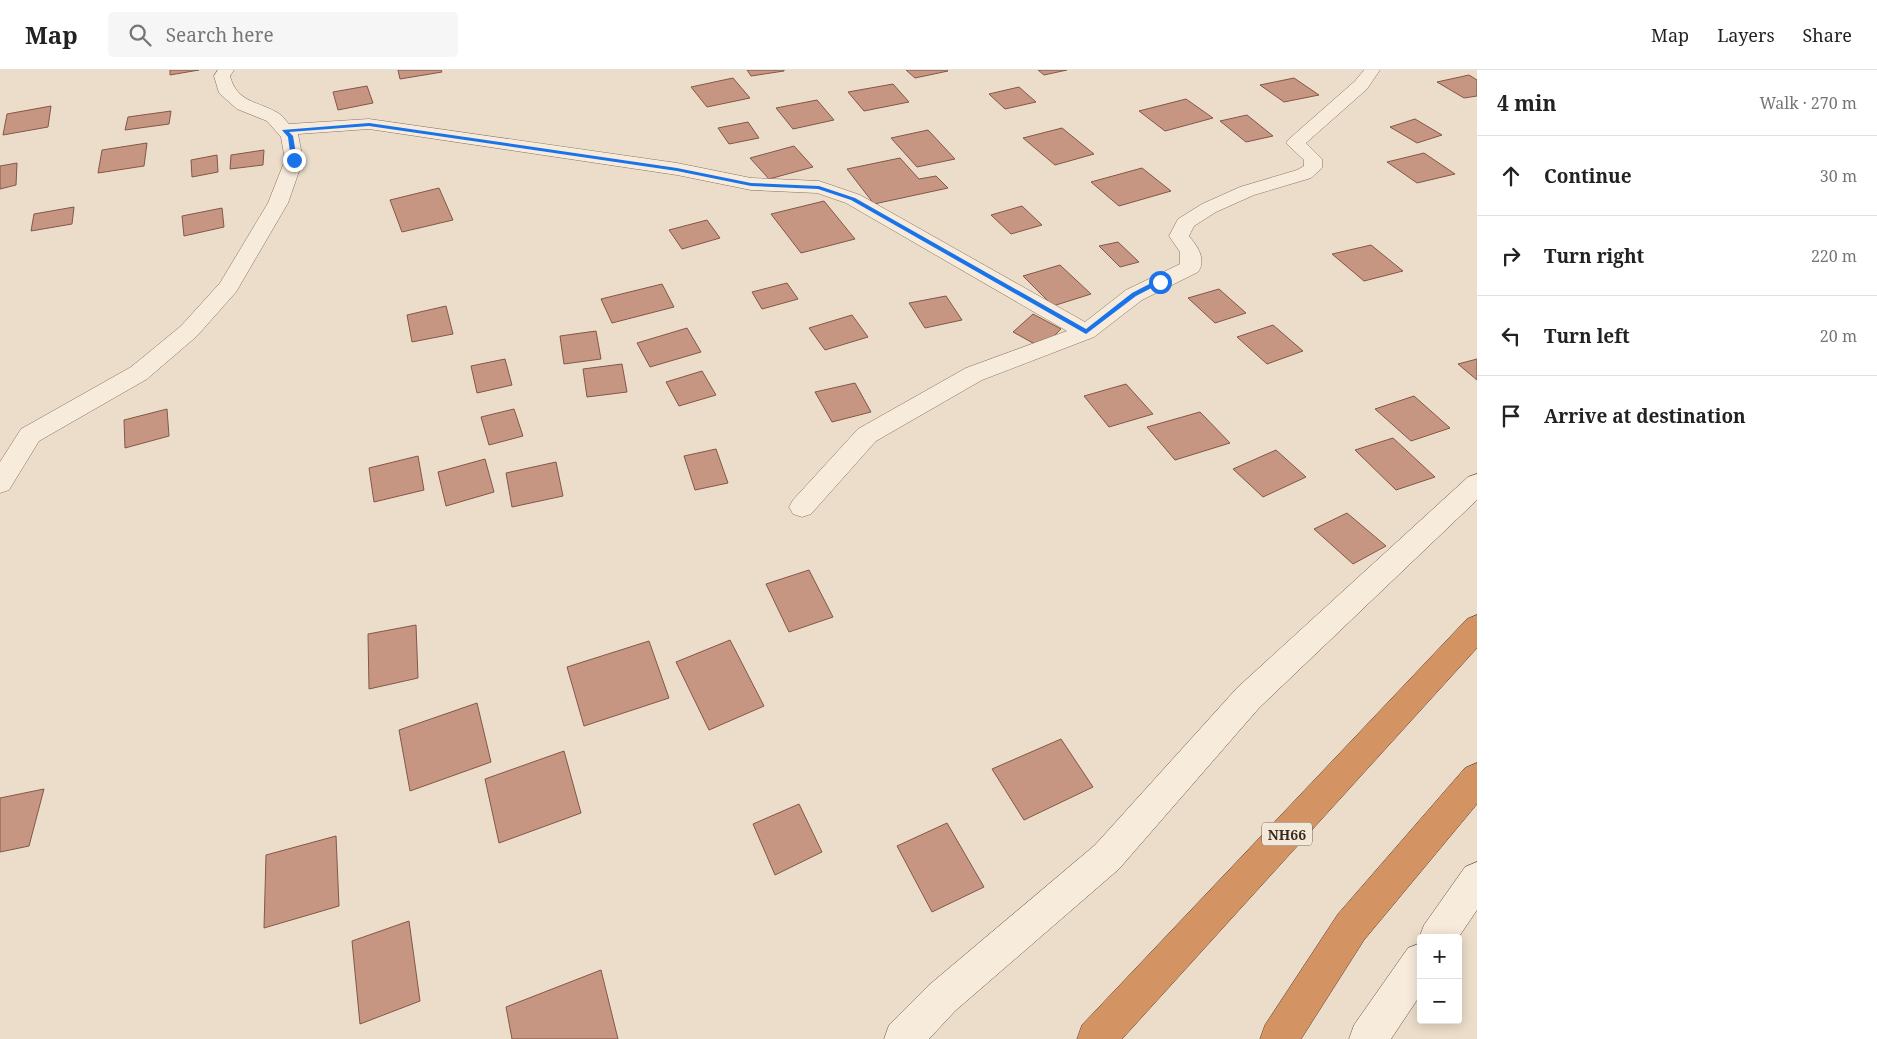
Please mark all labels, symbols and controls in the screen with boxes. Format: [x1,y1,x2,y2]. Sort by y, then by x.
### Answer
search box [108,12,458,57]
text: Map [25,18,78,51]
icon: search [126,21,154,49]
text: Search here [166,22,274,48]
text: Map [1651,23,1689,47]
text: Layers [1717,23,1775,47]
text: Share [1803,23,1852,47]
text: 4 min [1497,89,1556,117]
text: Walk · 270 m [1760,92,1857,114]
route end [283,149,306,172]
icon: ahead [1497,162,1525,190]
text: Continue [1544,163,1632,189]
text: 30 m [1820,165,1857,187]
icon: right [1497,242,1525,270]
text: Turn right [1544,243,1644,269]
text: 220 m [1811,245,1857,267]
route start [1149,271,1172,294]
icon: left [1497,322,1525,350]
text: Turn left [1544,323,1630,349]
text: 20 m [1820,325,1857,347]
icon: arrive [1497,402,1525,430]
text: Arrive at destination [1544,403,1746,429]
road number: NH66 [1262,822,1312,846]
map controls [1417,934,1462,1024]
button: + [1417,934,1462,979]
button: − [1417,979,1462,1024]

